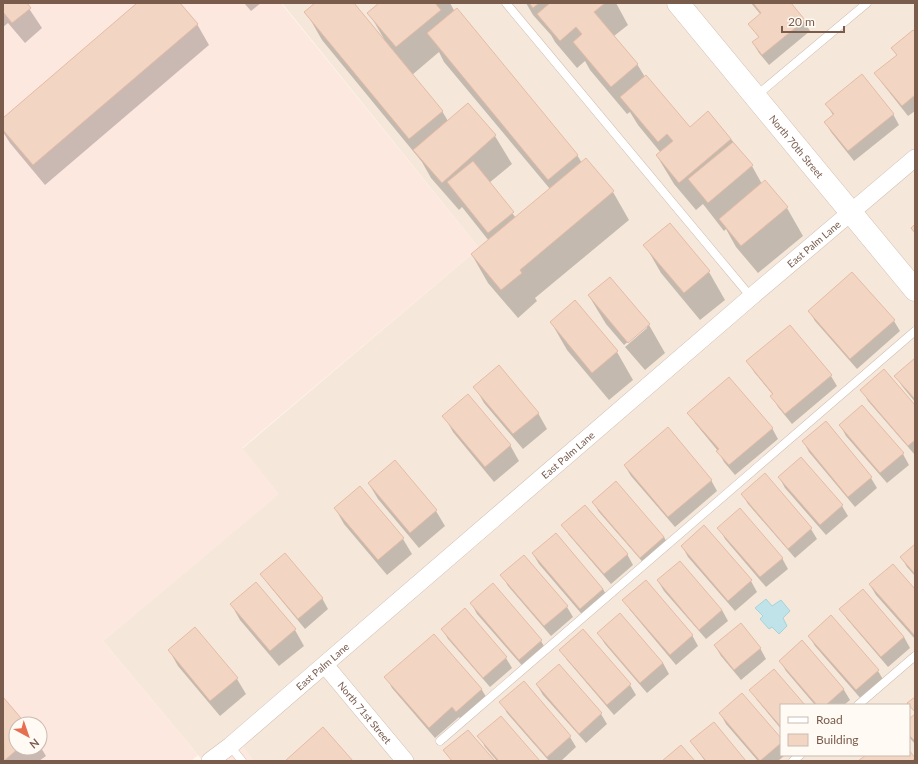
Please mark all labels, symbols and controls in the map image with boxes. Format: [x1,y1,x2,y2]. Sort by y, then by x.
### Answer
scale bar [782,8,844,34]
text: 20 m [788,14,815,29]
street label: North 70th Street [767,112,826,181]
street label: East Palm Lane [785,218,843,270]
street label: East Palm Lane [539,429,597,481]
street label: East Palm Lane [293,640,351,693]
street label: North 71st Street [335,679,394,746]
legend [780,704,910,756]
text: Road [816,712,843,727]
north arrow [8,716,48,756]
text: Building [816,732,859,747]
text: N [27,736,42,752]

